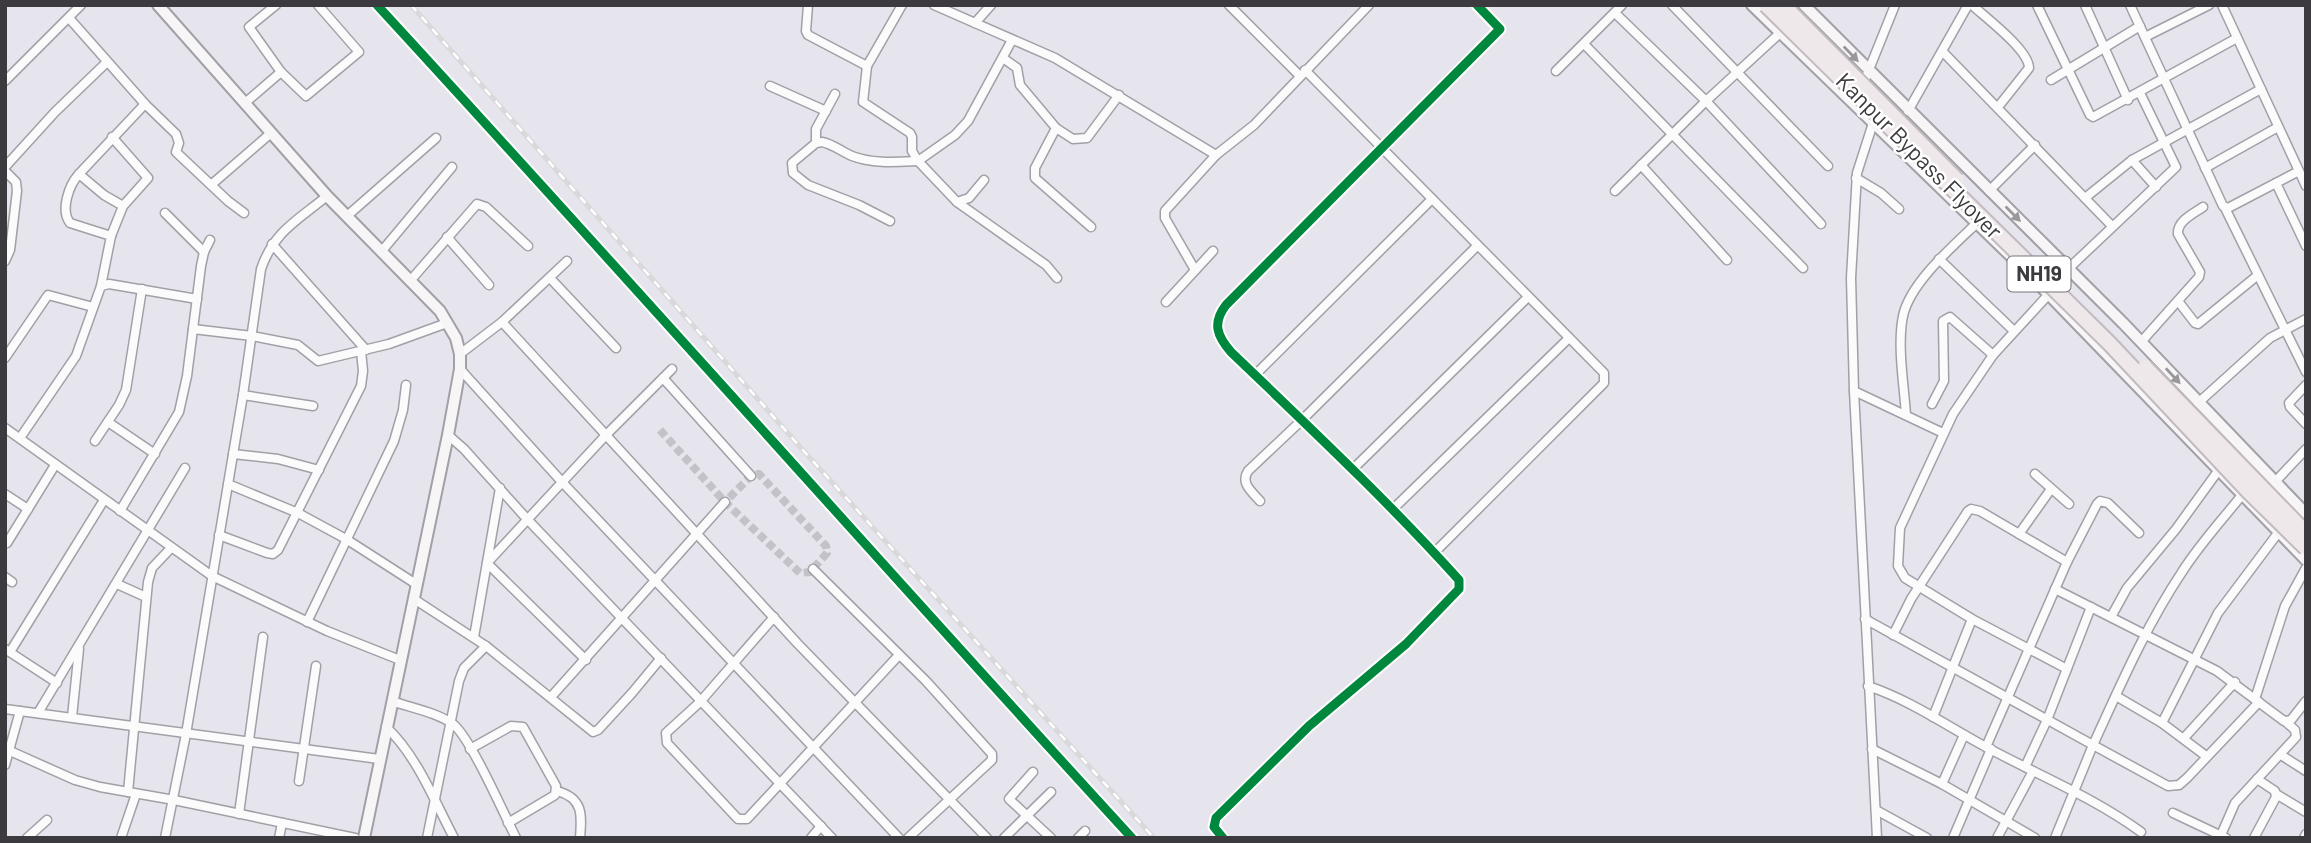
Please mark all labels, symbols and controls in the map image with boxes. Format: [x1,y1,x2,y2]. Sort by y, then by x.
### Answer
one-way arrow [1843,45,1859,62]
street label: Kanpur Bypass Flyover [1831,66,2009,245]
one-way arrow [2004,206,2021,223]
road number: NH19 [2008,256,2070,292]
one-way arrow [2164,367,2180,384]

